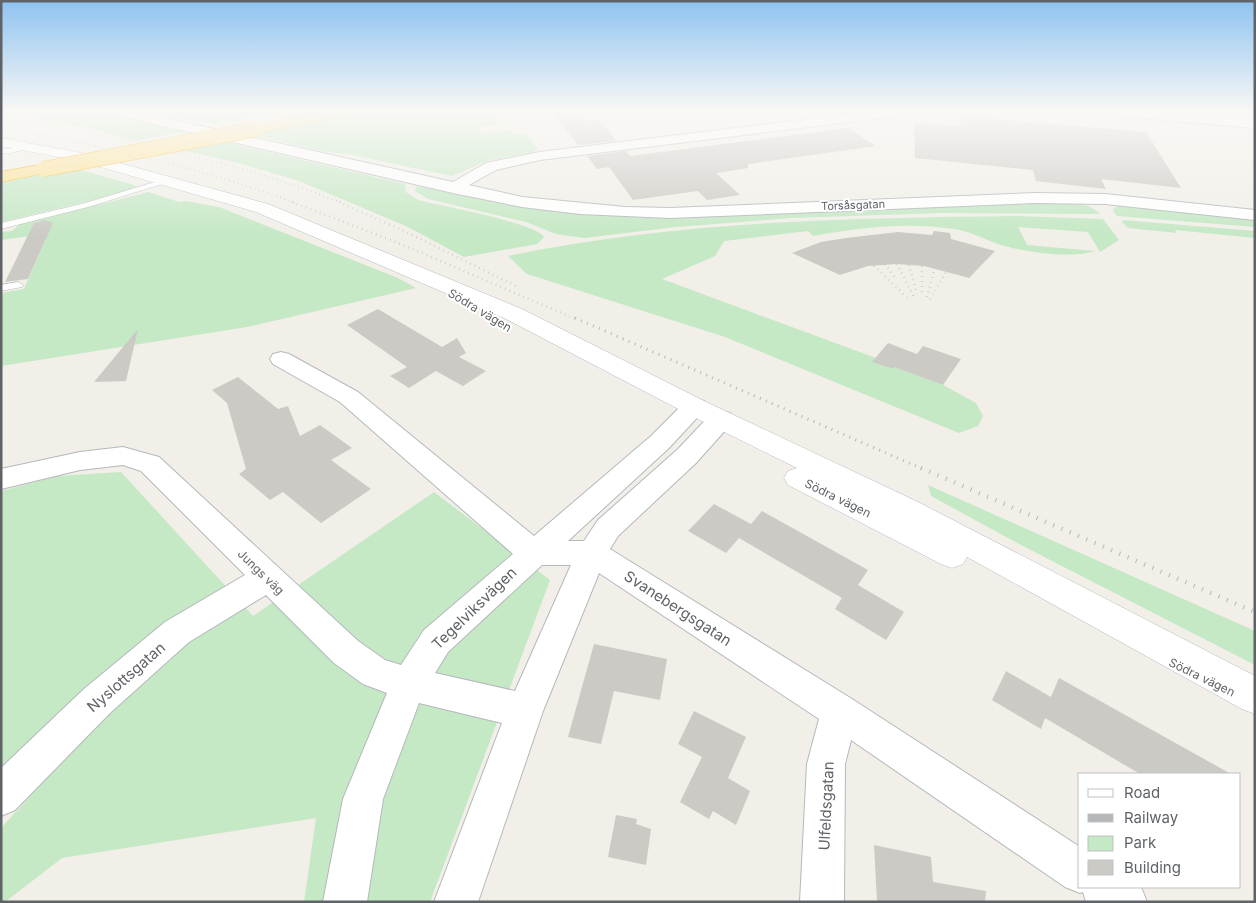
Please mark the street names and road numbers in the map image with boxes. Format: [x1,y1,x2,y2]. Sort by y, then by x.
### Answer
street label: Torsåsgatan [821,197,885,213]
street label: Södra vägen [445,285,515,335]
street label: Södra vägen [802,476,874,520]
street label: Jungs väg [235,546,287,598]
street label: Tegelviksvägen [428,563,520,653]
street label: Svanebergsgatan [621,566,735,650]
street label: Nyslottsgatan [83,638,169,716]
street label: Södra vägen [1166,655,1238,699]
street label: Ulfeldsgatan [814,761,838,851]

